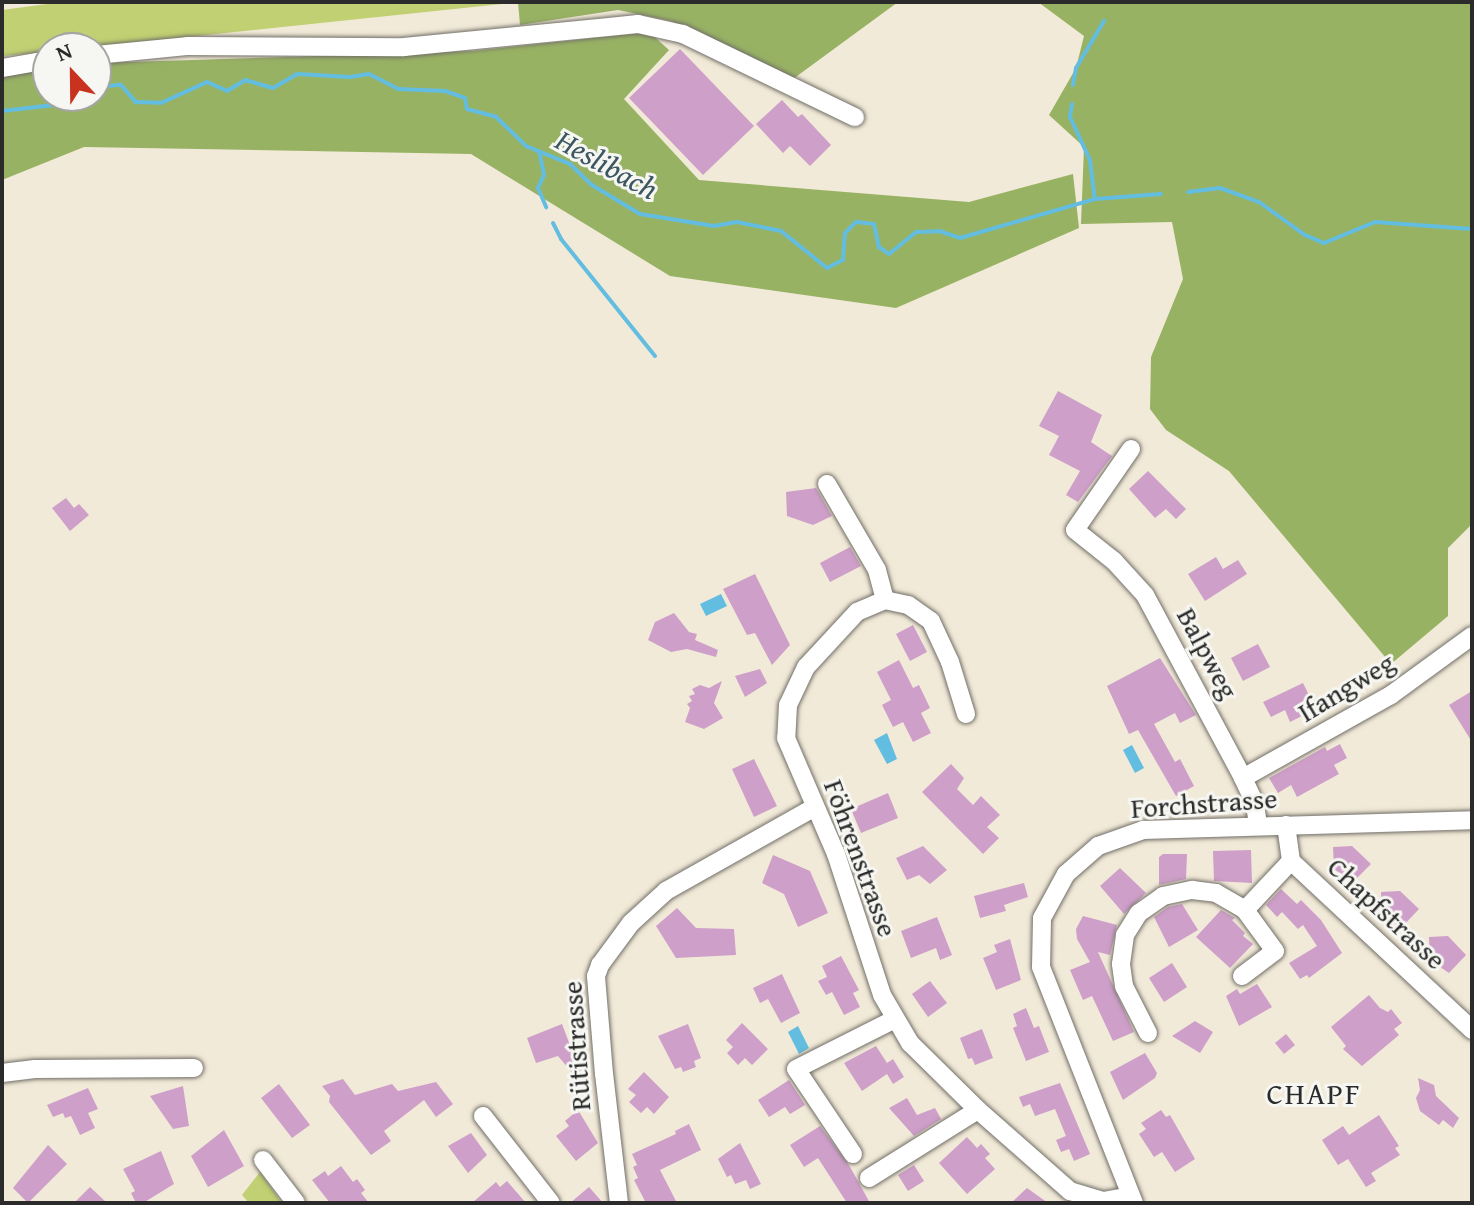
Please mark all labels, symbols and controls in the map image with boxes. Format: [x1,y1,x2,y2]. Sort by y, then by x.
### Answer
north arrow [32,32,112,112]
text: N [51,34,77,69]
water label: Heslibach [550,121,664,207]
street label: Balpweg [1170,602,1246,704]
street label: Ifangweg [1292,645,1400,729]
street label: Föhrenstrasse [817,775,905,941]
street label: Forchstrasse [1130,781,1278,825]
street label: Chapfstrasse [1321,850,1453,976]
street label: Rütistrasse [555,980,597,1112]
district label: CHAPF [1266,1075,1362,1111]

